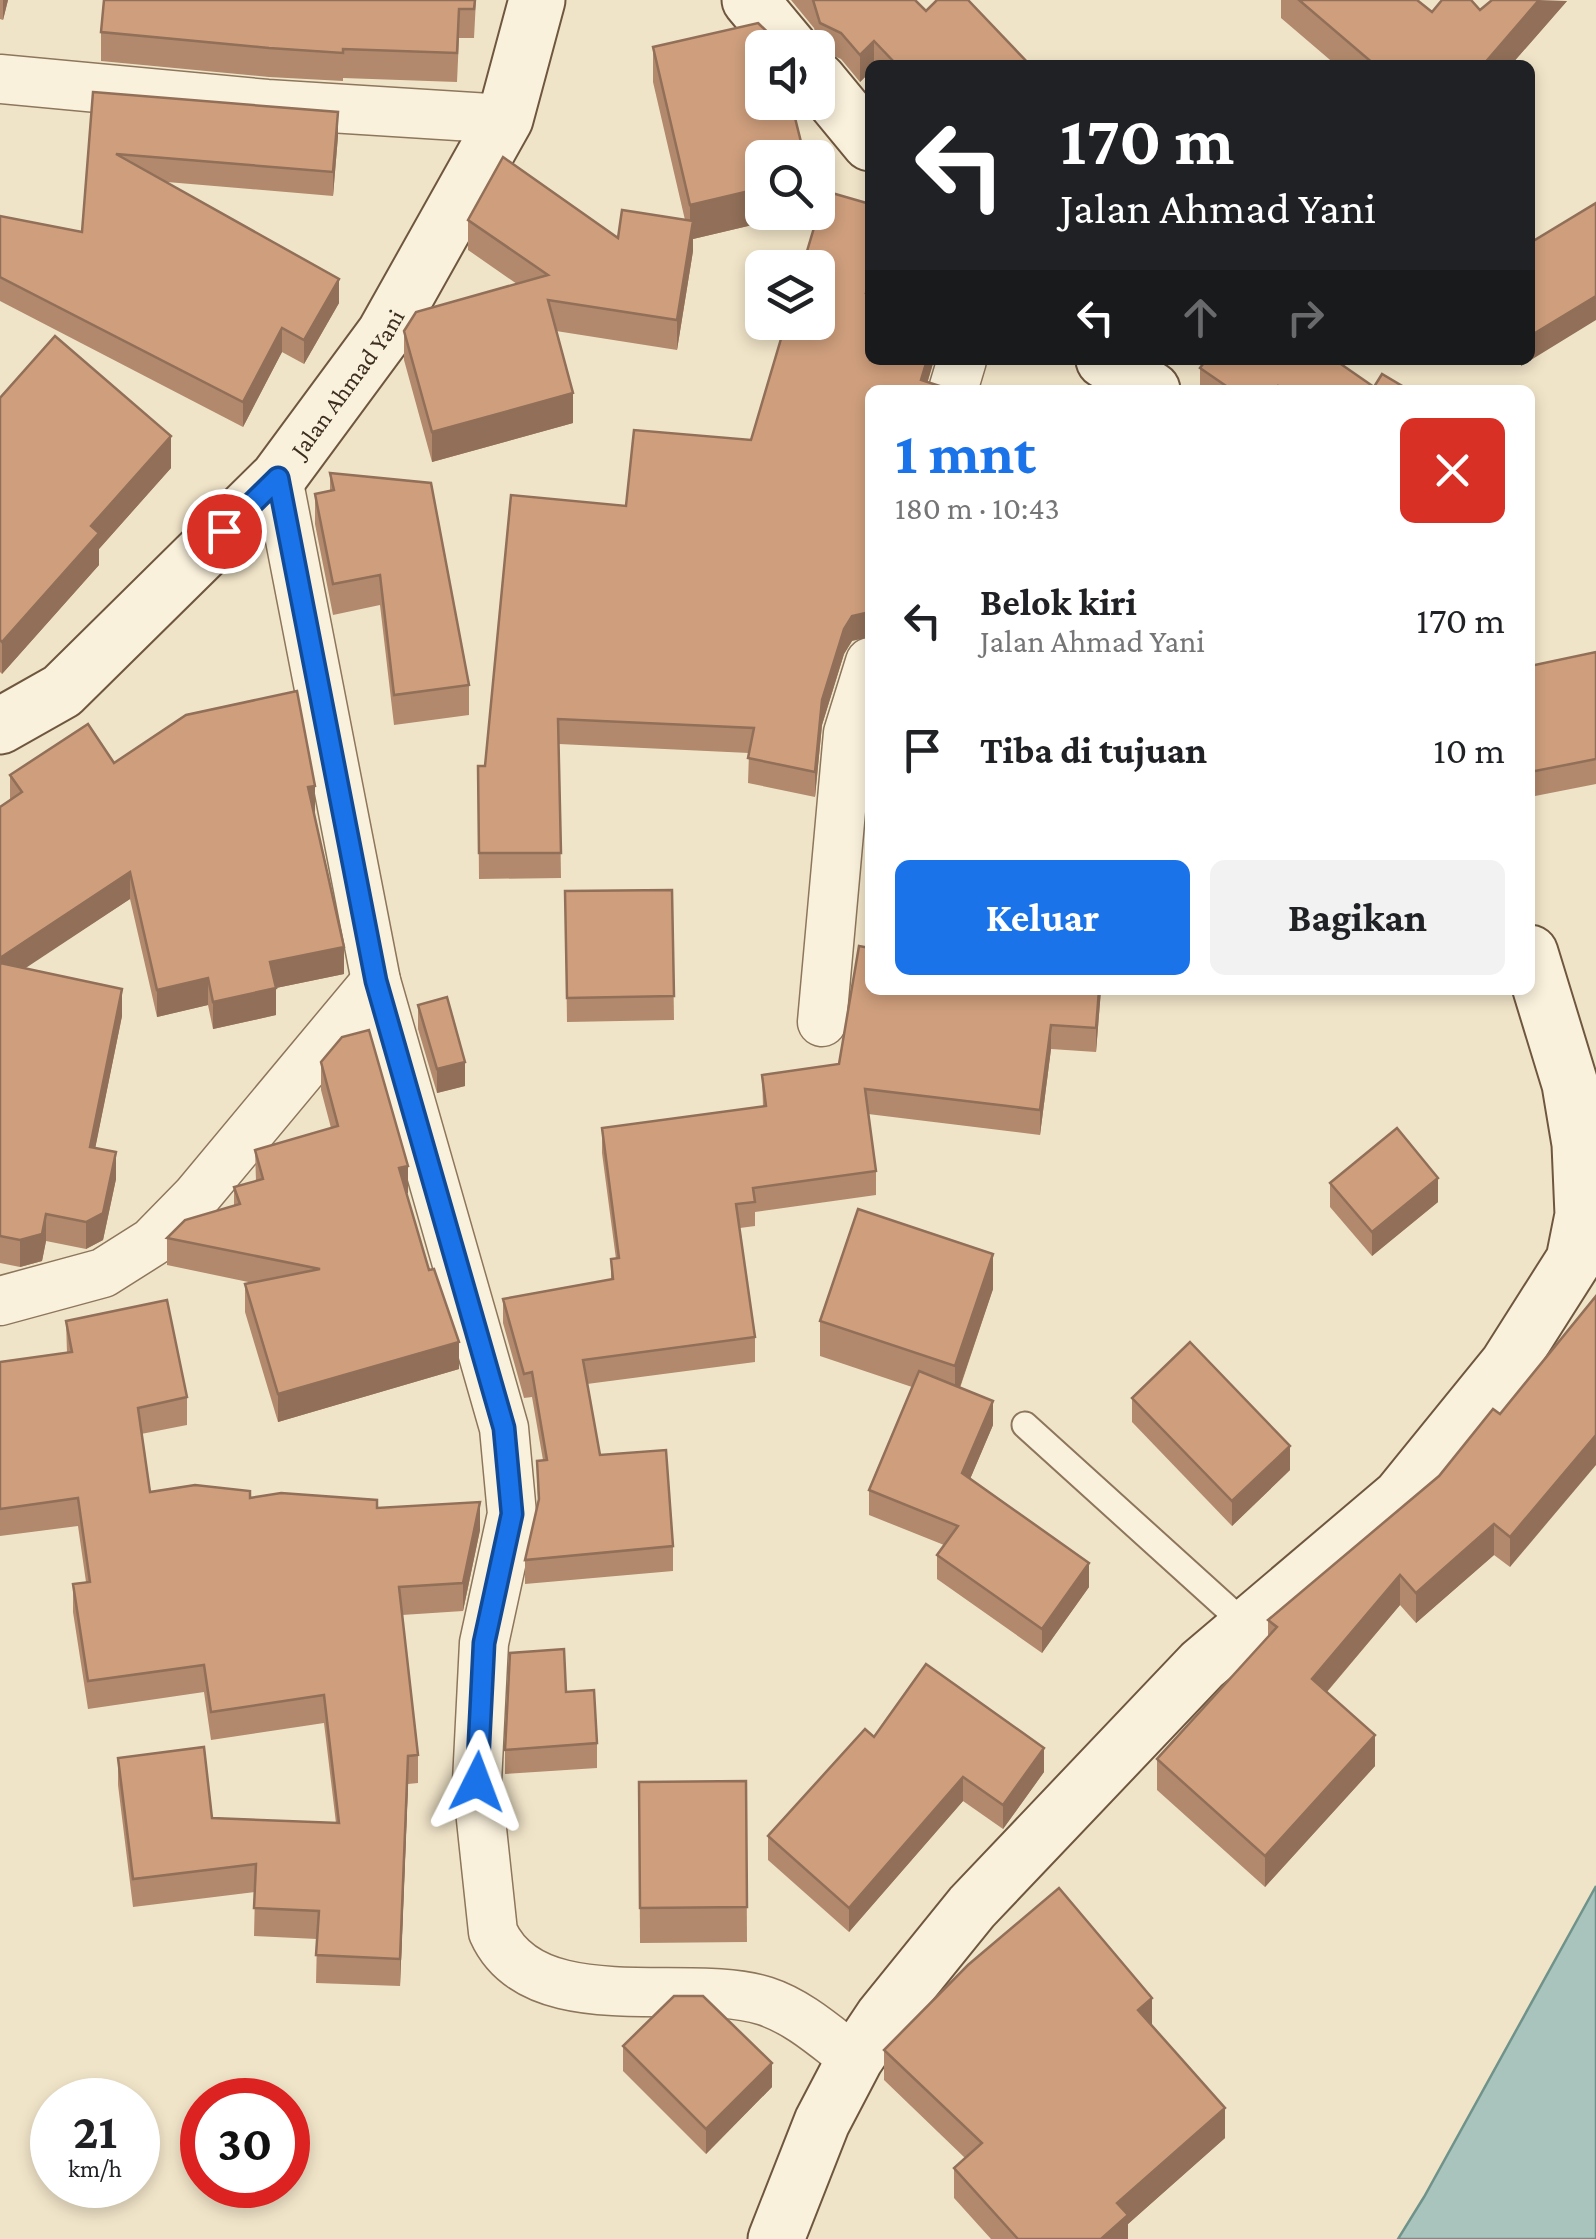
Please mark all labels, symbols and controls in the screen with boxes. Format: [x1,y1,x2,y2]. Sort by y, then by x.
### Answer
map controls [745,30,835,340]
button: sound [745,30,835,120]
icon: left [895,100,1025,230]
text: 170 m [1060,101,1234,179]
button: search [745,140,835,230]
text: Jalan Ahmad Yani [1060,183,1376,233]
button: layers [745,250,835,340]
icon: left [1068,290,1123,345]
icon: ahead [1173,290,1228,345]
icon: right [1278,290,1333,345]
street label: Jalan Ahmad Yani [284,305,409,464]
button: close [1400,418,1505,523]
text: 1 mnt [895,419,1036,486]
pin [182,489,267,574]
text: 180 m · 10:43 [895,490,1060,526]
icon: arrive [197,504,252,559]
text: Belok kiri [980,581,1137,623]
icon: left [895,593,950,648]
text: 170 m [1416,599,1505,641]
text: Jalan Ahmad Yani [980,623,1205,659]
icon: arrive [895,723,950,778]
text: Tiba di tujuan [980,729,1207,771]
text: 10 m [1433,729,1505,771]
button: Keluar [895,860,1190,975]
button: Bagikan [1210,860,1505,975]
position arrow [425,1730,529,1834]
speed limit sign: 30 [180,2078,310,2208]
text: 21 [73,2103,117,2159]
text: km/h [68,2155,122,2182]

